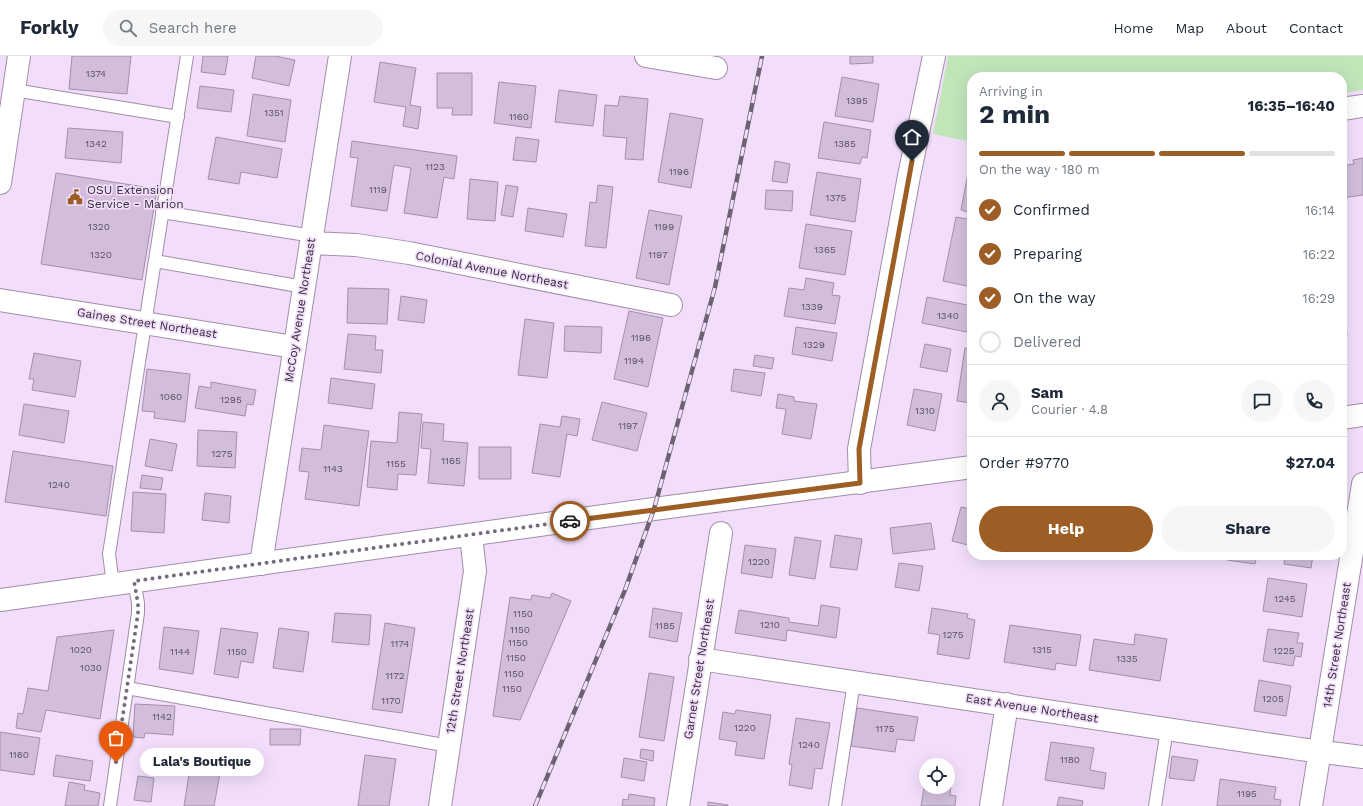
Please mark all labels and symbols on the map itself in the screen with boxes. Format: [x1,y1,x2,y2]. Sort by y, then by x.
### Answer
house number: 1374 [86,68,106,79]
house number: 1395 [846,95,868,106]
house number: 1351 [264,107,284,118]
house number: 1160 [509,111,529,122]
pin [895,120,929,161]
house number: 1342 [85,138,107,149]
house number: 1385 [834,138,856,149]
house number: 1123 [425,161,445,172]
house number: 1196 [669,166,689,177]
place label: OSU Extension Service - Marion [87,183,184,211]
house number: 1119 [369,184,387,195]
public building icon: OSU Extension Service - Marion [66,188,84,206]
house number: 1375 [826,192,847,203]
house number: 1320 [88,221,110,232]
house number: 1199 [654,221,674,232]
street label: McCoy Avenue Northeast [282,237,318,383]
house number: 1365 [814,244,836,255]
street label: Colonial Avenue Northeast [415,248,569,292]
house number: 1320 [90,249,112,260]
house number: 1197 [648,249,668,260]
house number: 1339 [801,301,823,312]
street label: Gaines Street Northeast [76,305,218,341]
house number: 1340 [937,310,959,321]
house number: 1196 [631,332,651,343]
house number: 1329 [803,339,825,350]
house number: 1194 [624,355,644,366]
house number: 1060 [160,391,182,402]
house number: 1295 [220,394,242,405]
house number: 1310 [915,405,935,416]
house number: 1197 [618,420,638,431]
house number: 1275 [212,448,233,459]
house number: 1165 [441,455,461,466]
house number: 1155 [386,458,406,469]
house number: 1143 [323,463,343,474]
house number: 1240 [48,479,70,490]
courier [550,501,590,541]
house number: 1220 [748,556,770,567]
street label: 14th Street Northeast [1320,581,1354,709]
house number: 1245 [1274,593,1296,604]
street label: Garnet Street Northeast [681,598,717,740]
street label: 12th Street Northeast [443,607,477,735]
house number: 1150 [513,608,533,619]
house number: 1210 [760,619,780,630]
house number: 1185 [655,620,675,631]
house number: 1150 [510,624,530,635]
house number: 1275 [943,629,964,640]
house number: 1150 [508,637,528,648]
house number: 1174 [391,638,409,649]
house number: 1020 [70,644,92,655]
house number: 1315 [1032,644,1052,655]
house number: 1225 [1273,645,1295,656]
house number: 1144 [170,646,190,657]
house number: 1150 [227,646,247,657]
house number: 1150 [506,652,526,663]
house number: 1335 [1116,653,1138,664]
house number: 1030 [80,662,102,673]
house number: 1150 [504,668,524,679]
house number: 1172 [385,670,405,681]
house number: 1150 [502,683,522,694]
street label: East Avenue Northeast [965,691,1099,725]
house number: 1205 [1262,693,1284,704]
house number: 1170 [381,695,401,706]
house number: 1142 [152,711,172,722]
pin [99,721,133,762]
house number: 1220 [734,722,756,733]
house number: 1175 [875,723,895,734]
house number: 1240 [798,739,820,750]
callout: Lala's Boutique [140,748,264,776]
house number: 1160 [9,749,29,760]
house number: 1180 [1060,754,1080,765]
house number: 1195 [1237,788,1257,799]

